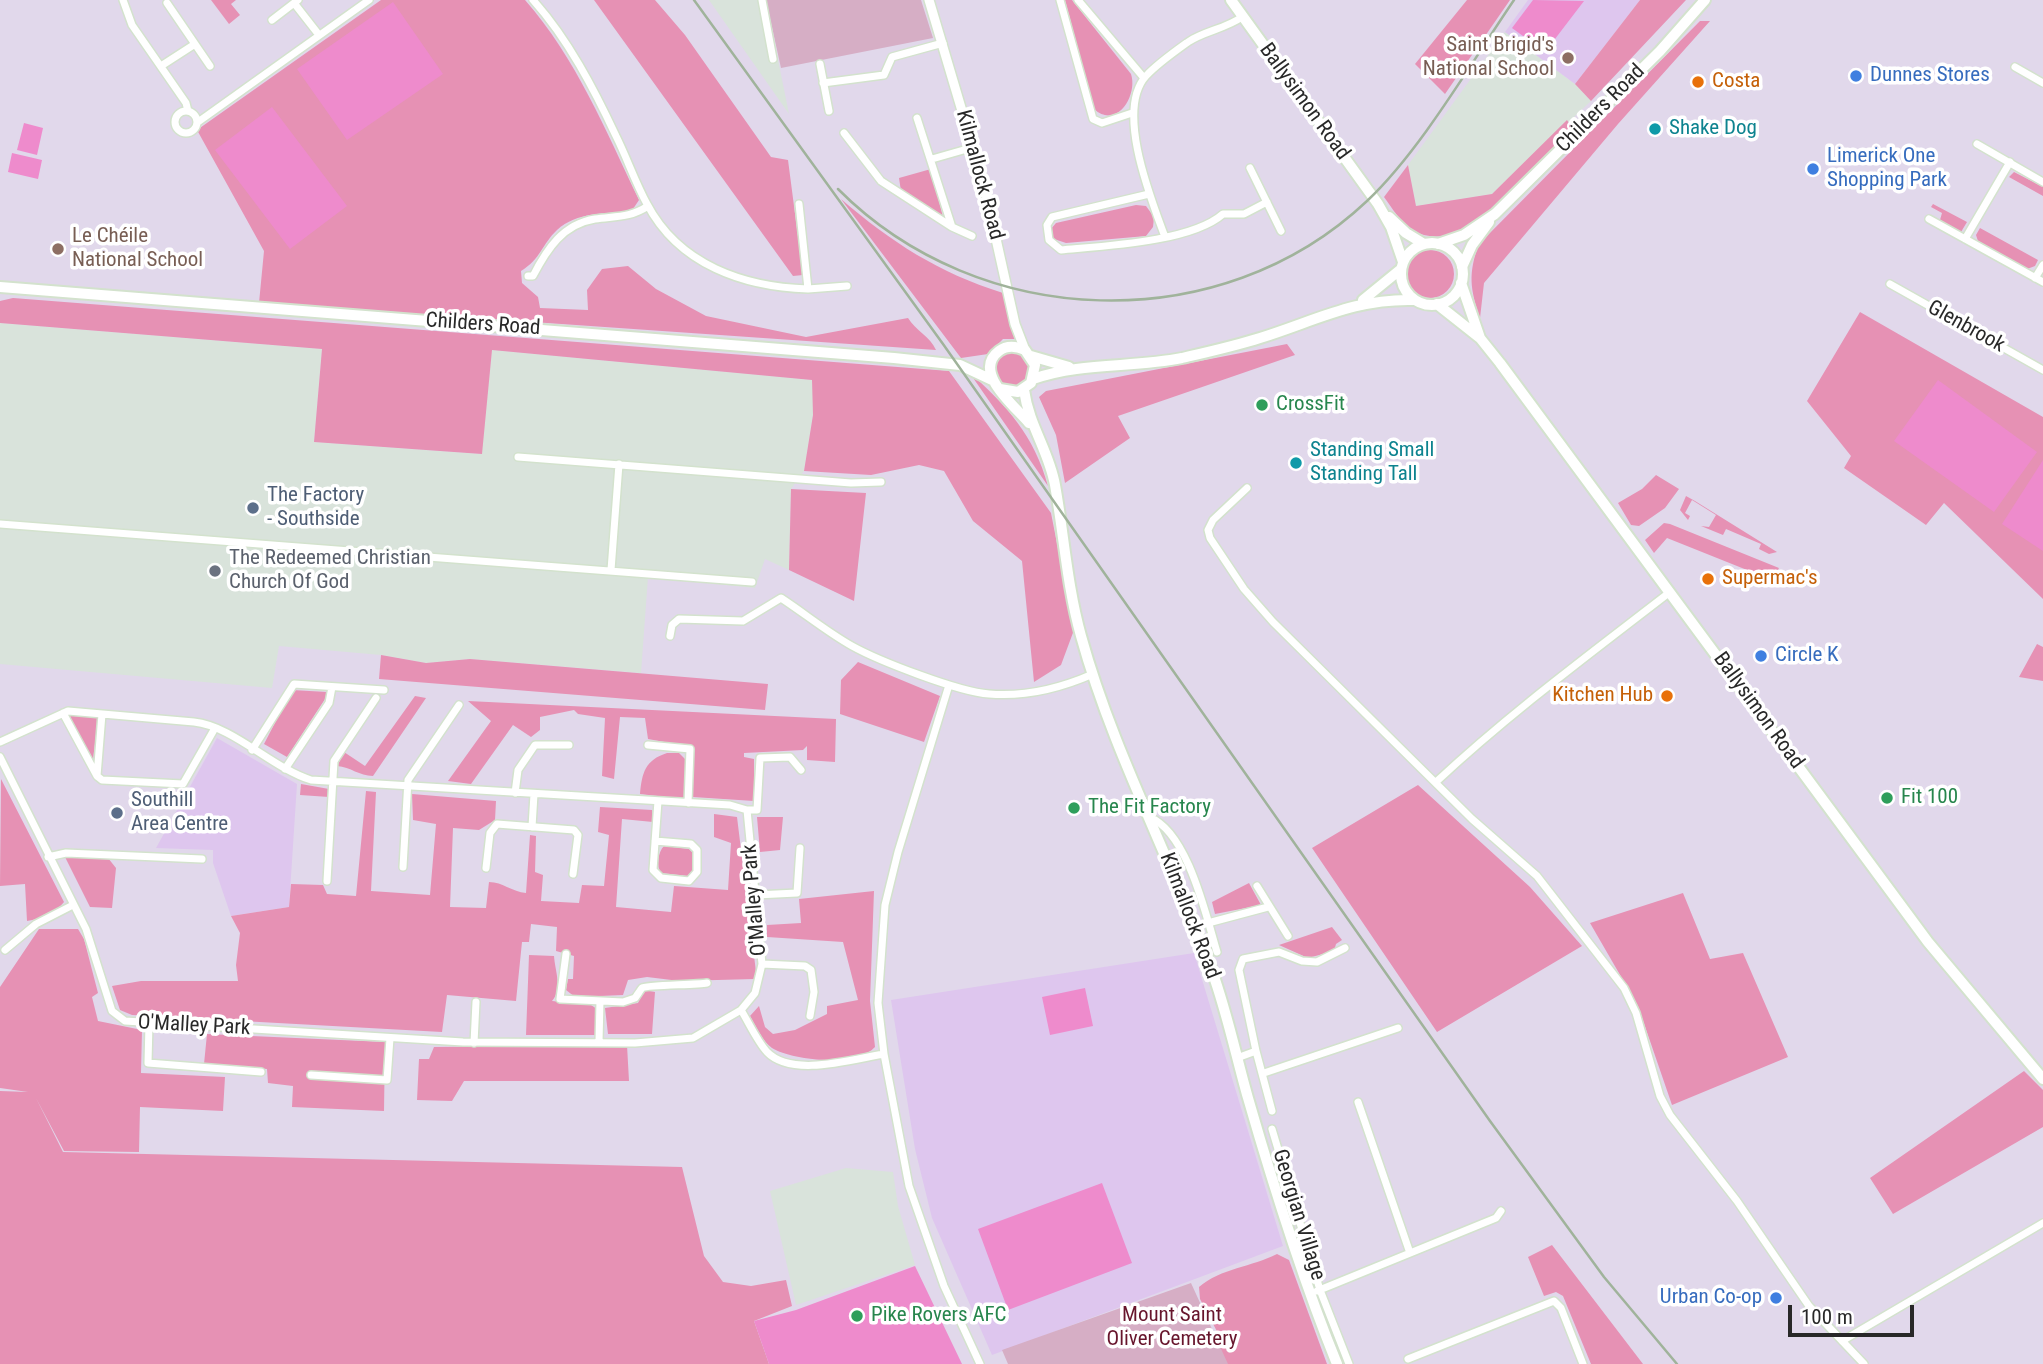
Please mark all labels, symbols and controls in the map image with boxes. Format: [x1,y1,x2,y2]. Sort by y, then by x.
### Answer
place label: Saint Brigid's National School [1423,33,1554,83]
street label: Ballysimon Road [1253,39,1355,165]
marker: Saint Brigid's National School [1560,50,1576,66]
street label: Childers Road [1551,59,1651,159]
place label: Dunnes Stores [1870,63,1990,89]
marker: Dunnes Stores [1848,68,1864,84]
place label: Costa [1712,69,1760,95]
marker: Costa [1690,74,1706,90]
street label: Kilmallock Road [950,107,1008,243]
place label: Shake Dog [1669,116,1757,142]
marker: Shake Dog [1647,121,1663,137]
place label: Limerick One Shopping Park [1827,144,1947,194]
marker: Limerick One Shopping Park [1805,161,1821,177]
place label: Le Chéile National School [72,224,203,274]
marker: Le Chéile National School [50,241,66,257]
street label: Glenbrook [1923,296,2009,358]
street label: Childers Road [425,308,541,342]
place label: CrossFit [1276,392,1345,418]
marker: CrossFit [1254,397,1270,413]
place label: Standing Small Standing Tall [1310,438,1434,488]
marker: Standing Small Standing Tall [1288,455,1304,471]
place label: The Factory - Southside [267,483,364,533]
marker: The Factory - Southside [245,500,261,516]
place label: The Redeemed Christian Church Of God [229,546,431,596]
marker: The Redeemed Christian Church Of God [207,563,223,579]
place label: Supermac's [1722,566,1818,592]
marker: Supermac's [1700,571,1716,587]
place label: Circle K [1775,643,1839,669]
street label: Ballysimon Road [1707,648,1809,774]
marker: Circle K [1753,648,1769,664]
place label: Kitchen Hub [1552,683,1653,709]
marker: Kitchen Hub [1659,688,1675,704]
place label: Fit 100 [1901,785,1958,811]
place label: Southill Area Centre [131,788,228,838]
marker: Fit 100 [1879,790,1895,806]
place label: The Fit Factory [1088,795,1211,821]
marker: The Fit Factory [1066,800,1082,816]
marker: Southill Area Centre [109,805,125,821]
street label: O'Malley Park [738,843,772,957]
street label: Kilmallock Road [1153,849,1225,983]
street label: O'Malley Park [137,1010,251,1042]
street label: Georgian Village [1266,1146,1330,1284]
place label: Urban Co-op [1660,1285,1762,1311]
marker: Urban Co-op [1768,1290,1784,1306]
scale bar [1791,1290,1917,1334]
place label: Pike Rovers AFC [871,1303,1007,1329]
park label: Mount Saint Oliver Cemetery [1107,1303,1237,1353]
text: 100 m [1801,1305,1853,1329]
marker: Pike Rovers AFC [849,1308,865,1324]

